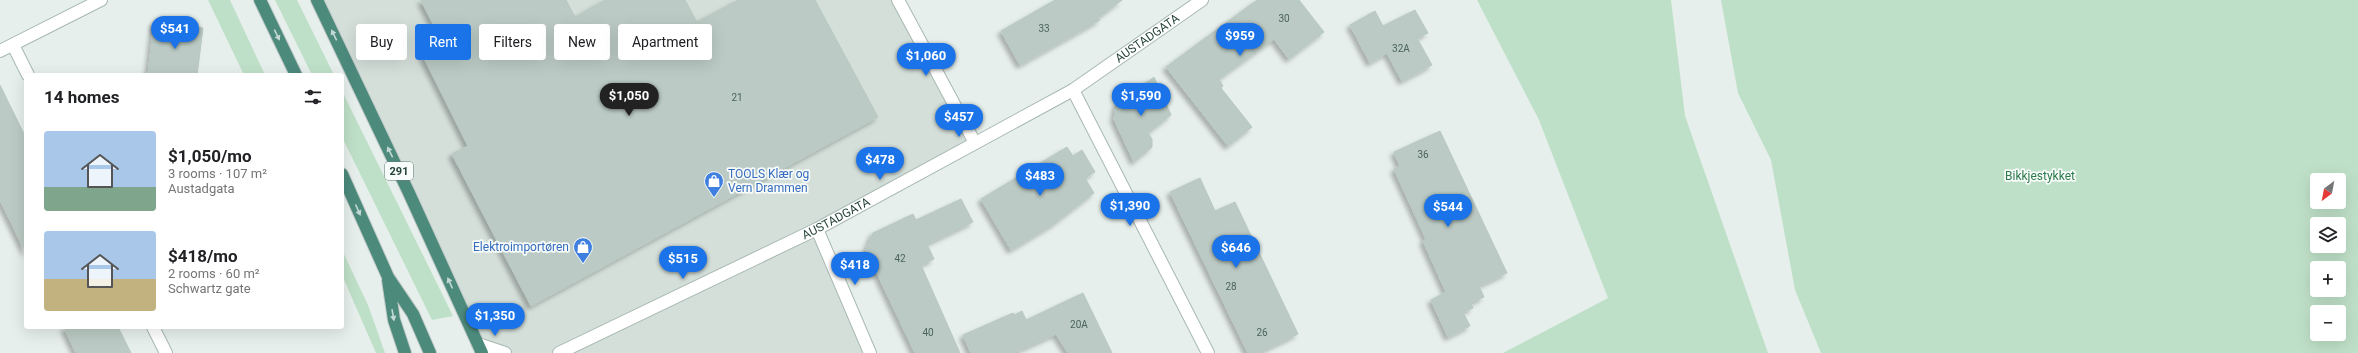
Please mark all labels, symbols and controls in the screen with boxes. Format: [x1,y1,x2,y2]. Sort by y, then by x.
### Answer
street label: AUSTADGATA [1112,11,1182,65]
house number: 30 [1278,13,1290,24]
pin: $541 [151,16,199,50]
text: $541 [160,21,190,36]
house number: 33 [1038,23,1050,34]
pin: $959 [1216,23,1264,57]
chip: Buy [356,24,407,60]
chip: Rent [415,24,471,60]
chip: Filters [479,24,546,60]
chip: New [554,24,610,60]
chip: Apartment [618,24,712,60]
text: $959 [1225,28,1255,43]
one-way arrow [274,29,280,41]
one-way arrow [331,29,337,40]
pin: $1,060 [893,43,959,77]
house number: 32A [1392,43,1410,54]
text: $1,060 [906,48,946,63]
pin: $1,050 [596,83,662,117]
pin: $1,590 [1108,83,1174,117]
icon: filters [302,86,324,108]
text: 14 homes [44,87,120,107]
text: $1,050 [609,88,649,103]
text: $1,590 [1121,88,1161,103]
house number: 21 [731,92,743,103]
pin: $457 [935,104,983,138]
text: $457 [944,109,974,124]
text: $1,050/mo [168,146,252,166]
one-way arrow [387,146,393,158]
icon: home [76,147,124,195]
pin: $478 [856,147,904,181]
house number: 36 [1417,149,1429,160]
text: $478 [865,152,895,167]
road number: 291 [385,162,413,180]
pin: $483 [1016,163,1064,197]
text: 3 rooms · 107 m² [168,166,267,181]
place label: TOOLS Klær og Vern Drammen [728,167,809,195]
text: $483 [1025,168,1055,183]
park label: Bikkjestykket [2005,169,2075,183]
shop icon: TOOLS Klær og Vern Drammen [703,170,725,198]
north arrow [2310,173,2346,209]
map controls [2310,173,2346,341]
text: Austadgata [168,181,235,196]
pin: $1,390 [1097,193,1163,227]
pin: $544 [1424,194,1472,228]
street label: AUSTADGATA [800,195,872,242]
text: $1,390 [1110,198,1150,213]
text: $544 [1433,199,1463,214]
one-way arrow [355,204,361,215]
button: layers [2310,217,2346,253]
pin: $646 [1212,235,1260,269]
shop icon: Elektroimportøren [572,236,594,264]
place label: Elektroimportøren [473,240,569,254]
text: $646 [1221,240,1251,255]
text: $418/mo [168,246,238,266]
pin: $515 [659,246,707,280]
icon: home [76,247,124,295]
text: $515 [668,251,698,266]
pin: $418 [831,252,879,286]
house number: 42 [894,253,906,264]
text: $418 [840,257,870,272]
button: + [2310,261,2346,297]
text: 2 rooms · 60 m² [168,266,260,281]
one-way arrow [447,277,453,288]
text: Schwartz gate [168,281,251,296]
house number: 28 [1225,281,1237,292]
pin: $1,350 [462,303,528,337]
button: − [2310,305,2346,341]
text: $1,350 [475,308,515,323]
one-way arrow [391,309,397,321]
house number: 20A [1070,319,1088,330]
house number: 40 [922,327,934,338]
house number: 26 [1256,327,1268,338]

